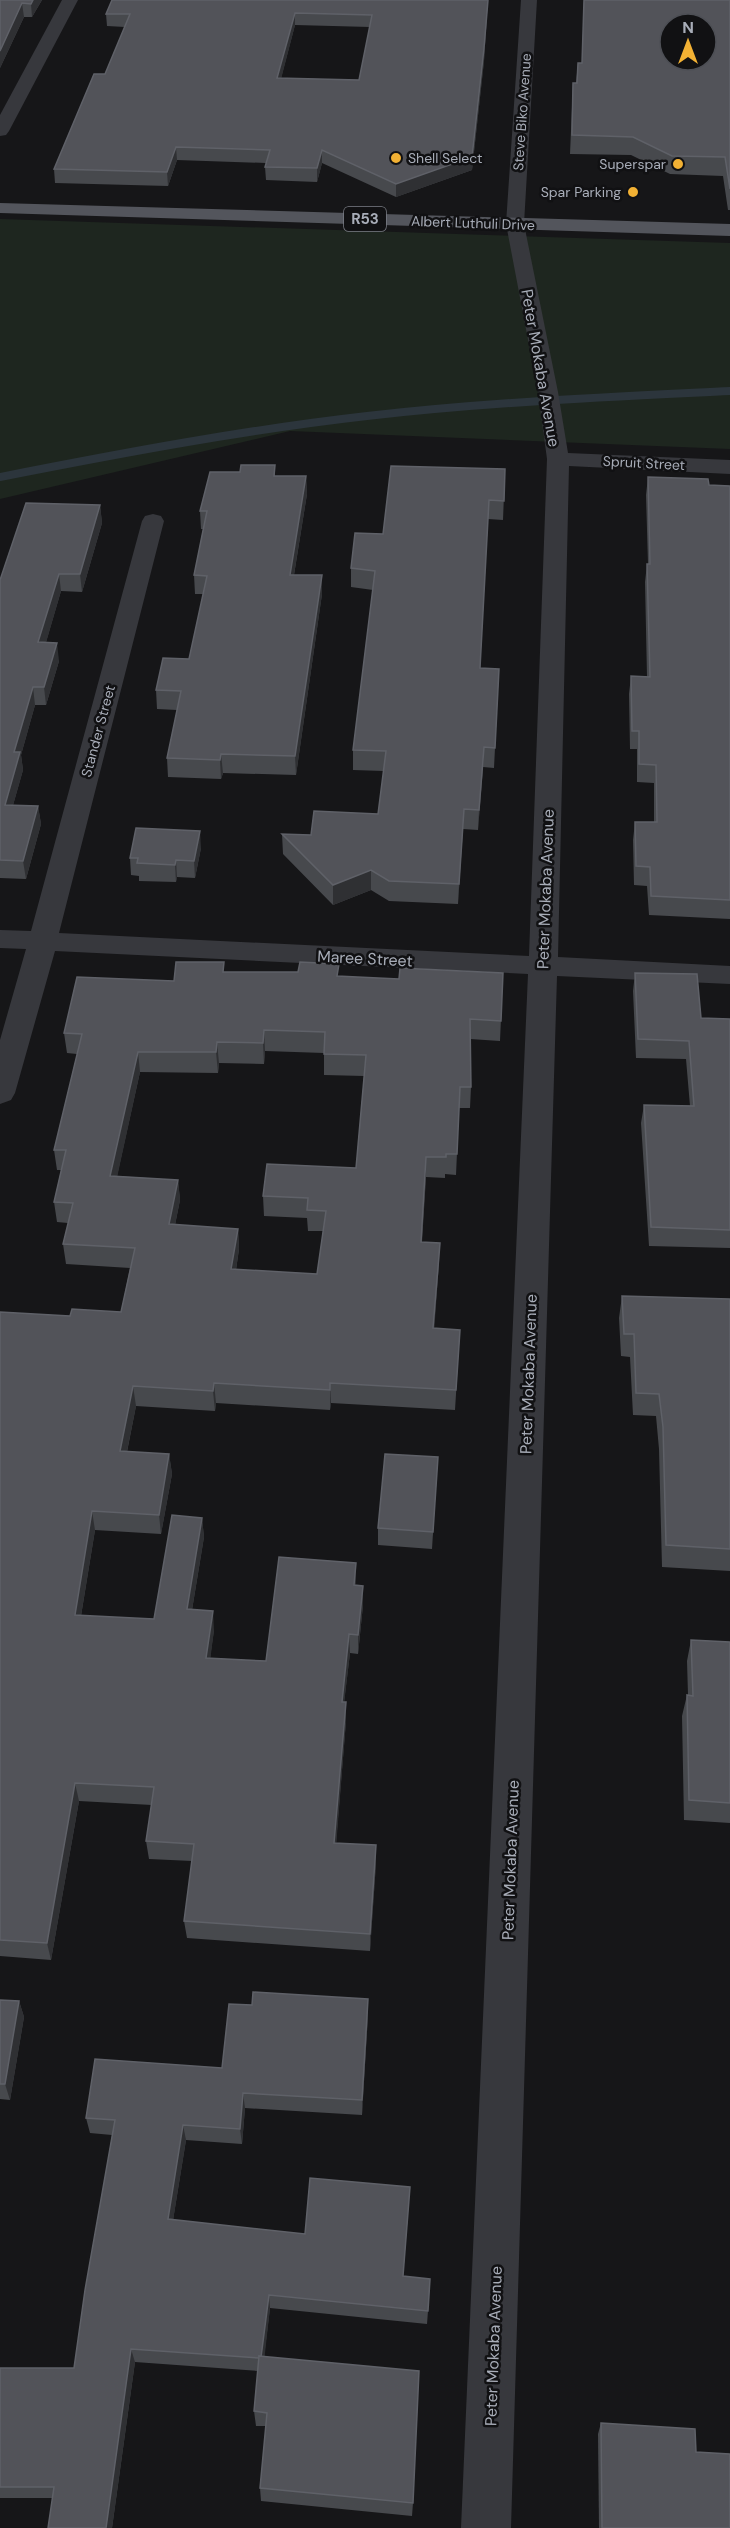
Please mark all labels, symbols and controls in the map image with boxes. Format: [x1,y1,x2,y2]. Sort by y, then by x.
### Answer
north arrow [658,12,718,72]
text: N [682,17,694,38]
street label: Steve Biko Avenue [509,53,535,171]
place label: Shell Select [408,149,483,167]
marker: Shell Select [389,151,403,165]
place label: Superspar [599,155,666,173]
marker: Superspar [671,157,685,171]
place label: Spar Parking [541,183,621,201]
marker: Spar Parking [626,185,640,199]
road number: R53 [344,207,386,231]
street label: Albert Luthuli Drive [411,212,535,234]
street label: Peter Mokaba Avenue [516,288,565,449]
street label: Spruit Street [602,452,686,474]
street label: Stander Street [77,683,119,779]
street label: Peter Mokaba Avenue [532,809,559,969]
street label: Maree Street [317,946,413,971]
street label: Peter Mokaba Avenue [515,1294,542,1454]
street label: Peter Mokaba Avenue [497,1780,524,1940]
street label: Peter Mokaba Avenue [480,2266,507,2426]

